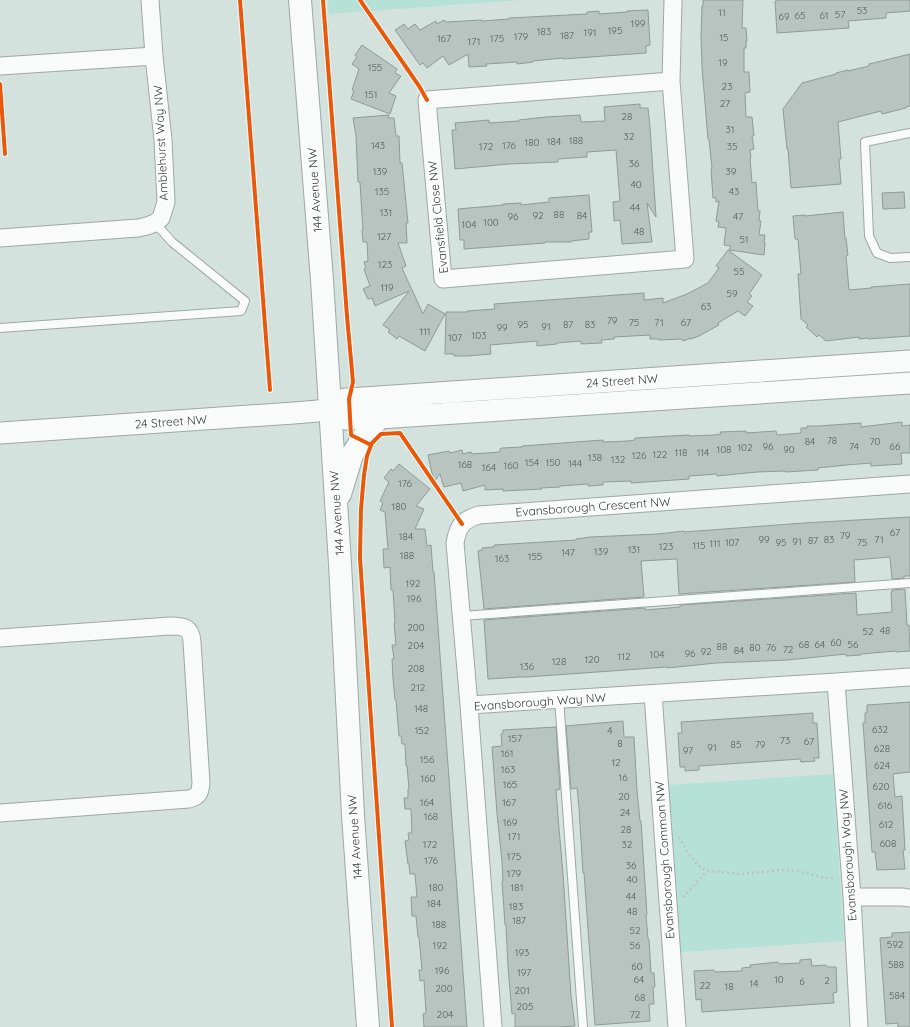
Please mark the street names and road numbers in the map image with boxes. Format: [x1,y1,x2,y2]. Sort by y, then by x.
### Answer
street label: Amblehurst Way NW [150,84,171,201]
street label: 144 Avenue NW [304,147,325,233]
street label: Evansfield Close NW [424,159,451,274]
street label: 24 Street NW [585,370,659,391]
street label: 24 Street NW [134,411,208,432]
street label: 144 Avenue NW [326,470,347,556]
street label: Evansborough Crescent NW [515,494,671,519]
street label: Evansborough Way NW [473,689,607,714]
street label: Evansborough Common NW [651,780,677,939]
street label: Evansborough Way NW [835,788,860,922]
street label: 144 Avenue NW [344,794,365,880]

